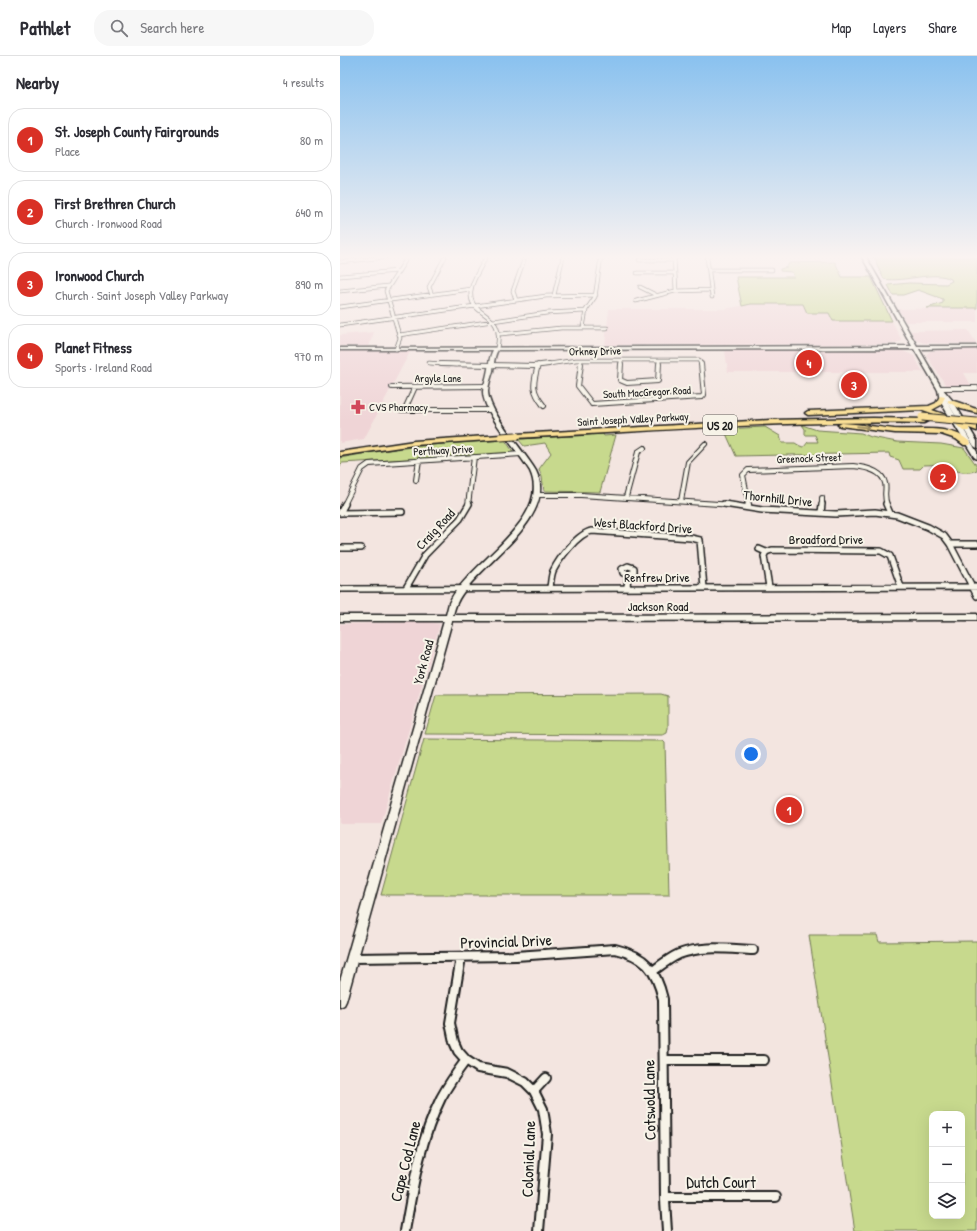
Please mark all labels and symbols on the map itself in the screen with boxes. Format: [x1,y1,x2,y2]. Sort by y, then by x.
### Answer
street label: Orkney Drive [569,344,622,358]
pin: 4 [796,348,822,378]
pin: 3 [841,370,867,400]
street label: Argyle Lane [415,371,462,385]
street label: South MacGregor Road [603,383,692,401]
pharmacy icon: CVS Pharmacy [350,399,366,415]
place label: CVS Pharmacy [369,400,428,414]
street label: Saint Joseph Valley Parkway [577,409,689,429]
road number: US 20 [703,415,737,435]
one-way arrow [856,423,869,431]
street label: Perthway Drive [413,441,474,459]
street label: Greenock Street [776,450,842,466]
pin: 2 [930,462,956,492]
street label: Thornhill Drive [743,485,813,511]
street label: Craig Road [411,504,459,554]
street label: West Blackford Drive [593,513,693,537]
street label: Broadford Drive [789,530,863,548]
street label: Renfrew Drive [624,568,690,586]
street label: Jackson Road [628,597,688,615]
street label: York Road [408,638,438,686]
your location [741,744,761,764]
pin: 1 [776,795,802,825]
street label: Provincial Drive [460,928,553,954]
street label: Cotswold Lane [637,1059,661,1141]
street label: Cape Cod Lane [384,1118,426,1204]
street label: Colonial Lane [516,1120,540,1198]
street label: Dutch Court [686,1171,756,1193]

